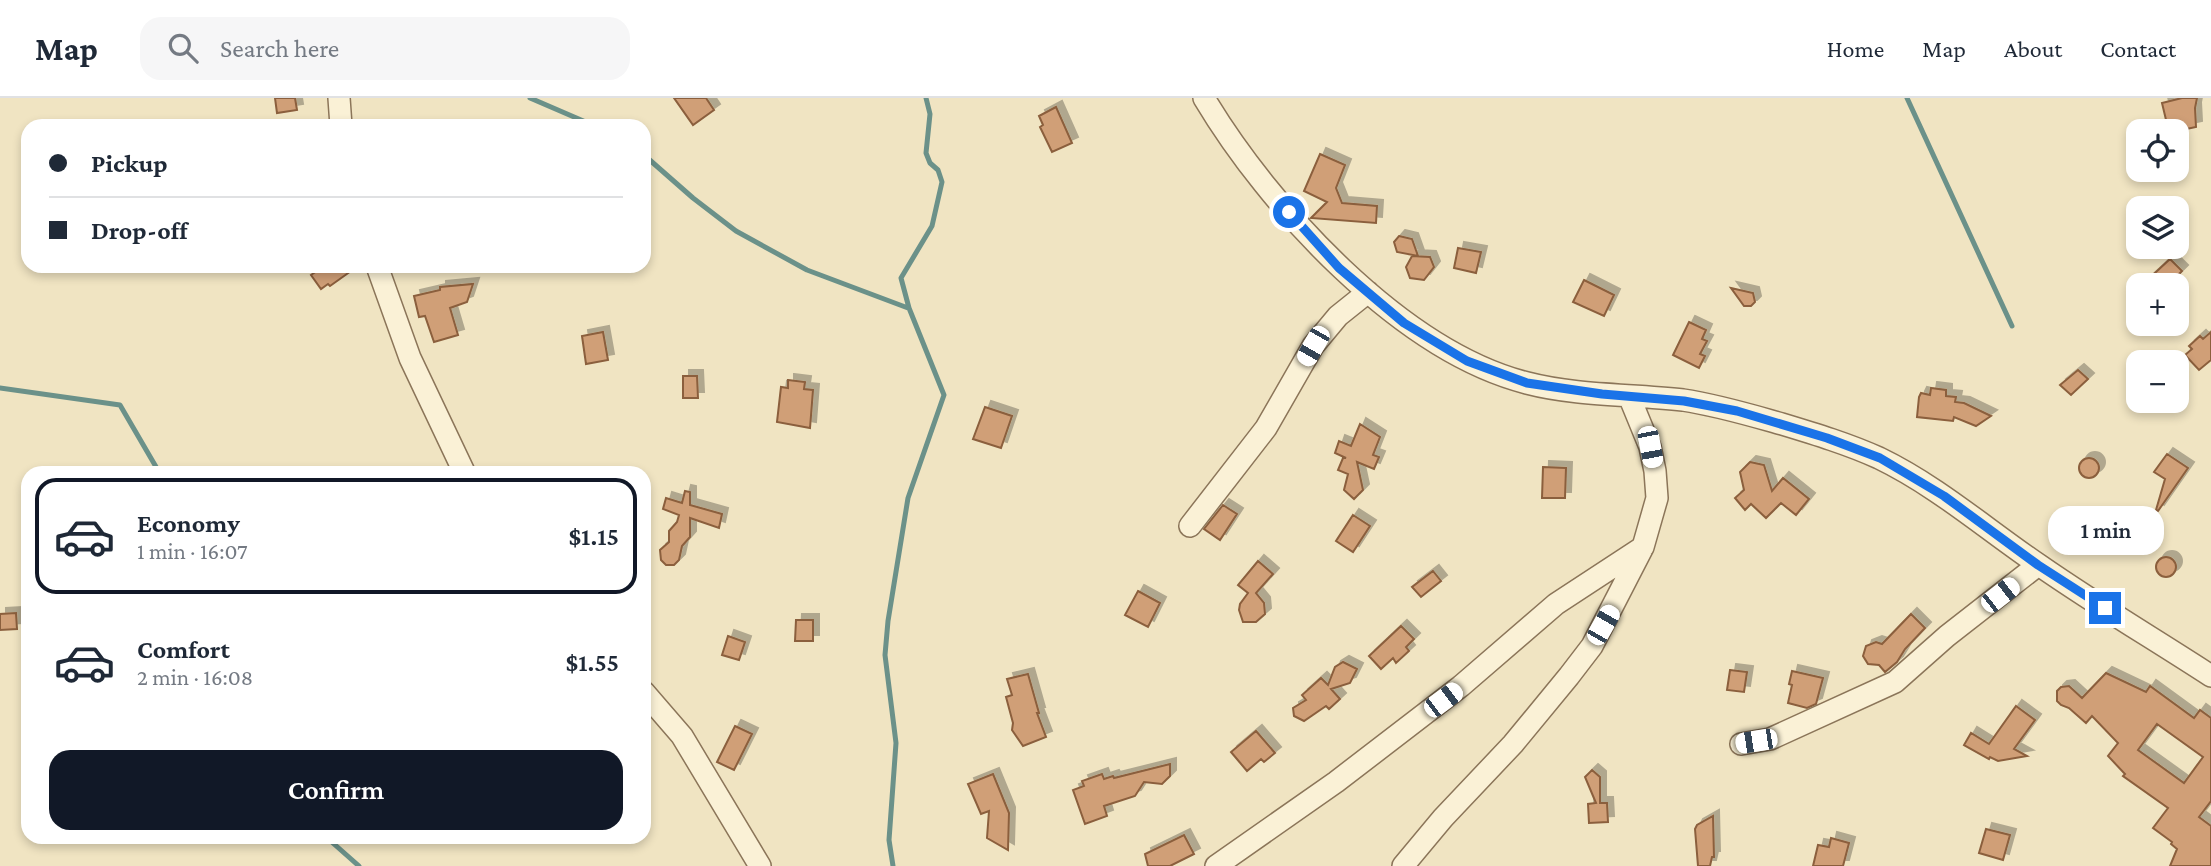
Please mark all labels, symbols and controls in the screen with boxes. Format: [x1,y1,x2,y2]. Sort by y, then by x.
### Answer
search box [140,17,630,80]
icon: search [164,29,202,67]
text: Map [35,30,98,67]
text: Search here [220,34,339,63]
text: Home [1827,35,1884,62]
text: Map [1922,35,1966,62]
text: About [2004,35,2062,62]
text: Contact [2100,35,2176,62]
map controls [2126,119,2189,413]
button: locate [2126,119,2189,182]
text: Pickup [91,149,168,178]
route start [1273,196,1305,228]
button: layers [2126,196,2189,259]
text: Drop-off [91,216,188,245]
button: + [2126,273,2189,336]
car [1294,323,1333,369]
button: − [2126,350,2189,413]
car [1636,424,1665,470]
icon: car [53,505,116,568]
callout: 1 min [2047,506,2163,556]
text: Economy [137,509,240,538]
text: 1 min [2080,517,2132,543]
text: $1.15 [568,522,619,551]
text: 1 min · 16:07 [137,538,248,564]
car [1977,574,2024,616]
route end [2089,592,2121,624]
car [1584,602,1623,648]
icon: car [53,631,116,694]
text: Comfort [137,635,230,664]
text: $1.55 [566,648,619,677]
text: 2 min · 16:08 [137,664,253,690]
car [1420,679,1467,721]
car [1734,727,1779,755]
button: Confirm [49,750,623,830]

